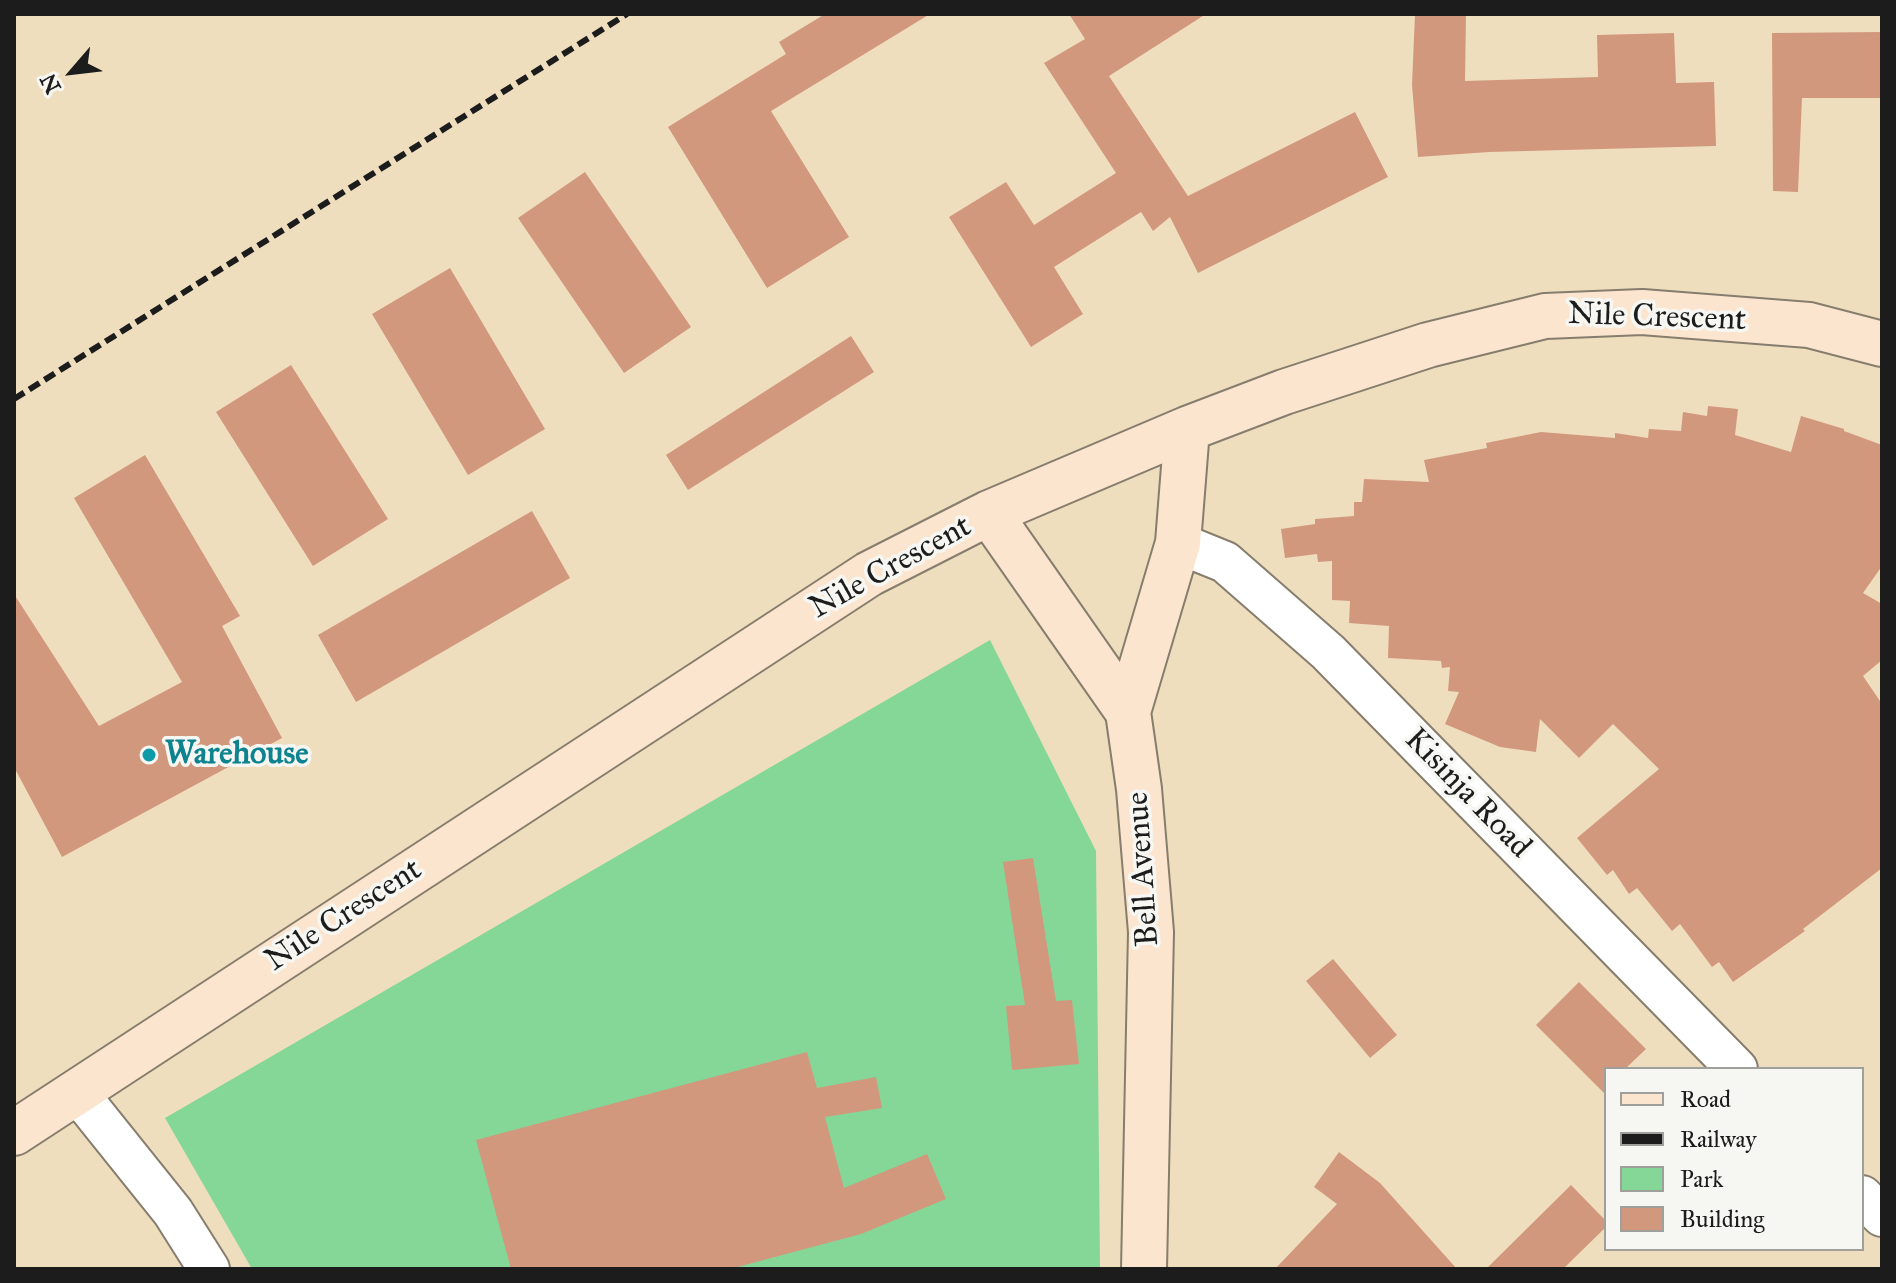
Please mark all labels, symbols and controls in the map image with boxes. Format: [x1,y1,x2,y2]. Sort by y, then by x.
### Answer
north arrow [32,32,112,112]
text: N [34,69,67,98]
street label: Nile Crescent [1567,296,1747,340]
street label: Nile Crescent [804,508,978,628]
street label: Kisinja Road [1396,721,1538,867]
place label: Warehouse [165,736,308,774]
marker: Warehouse [140,746,158,764]
street label: Bell Avenue [1119,790,1169,948]
street label: Nile Crescent [259,851,429,981]
legend [1604,1067,1864,1251]
text: Road [1680,1084,1731,1114]
text: Railway [1680,1124,1757,1154]
text: Park [1680,1164,1723,1194]
text: Building [1680,1204,1765,1234]

